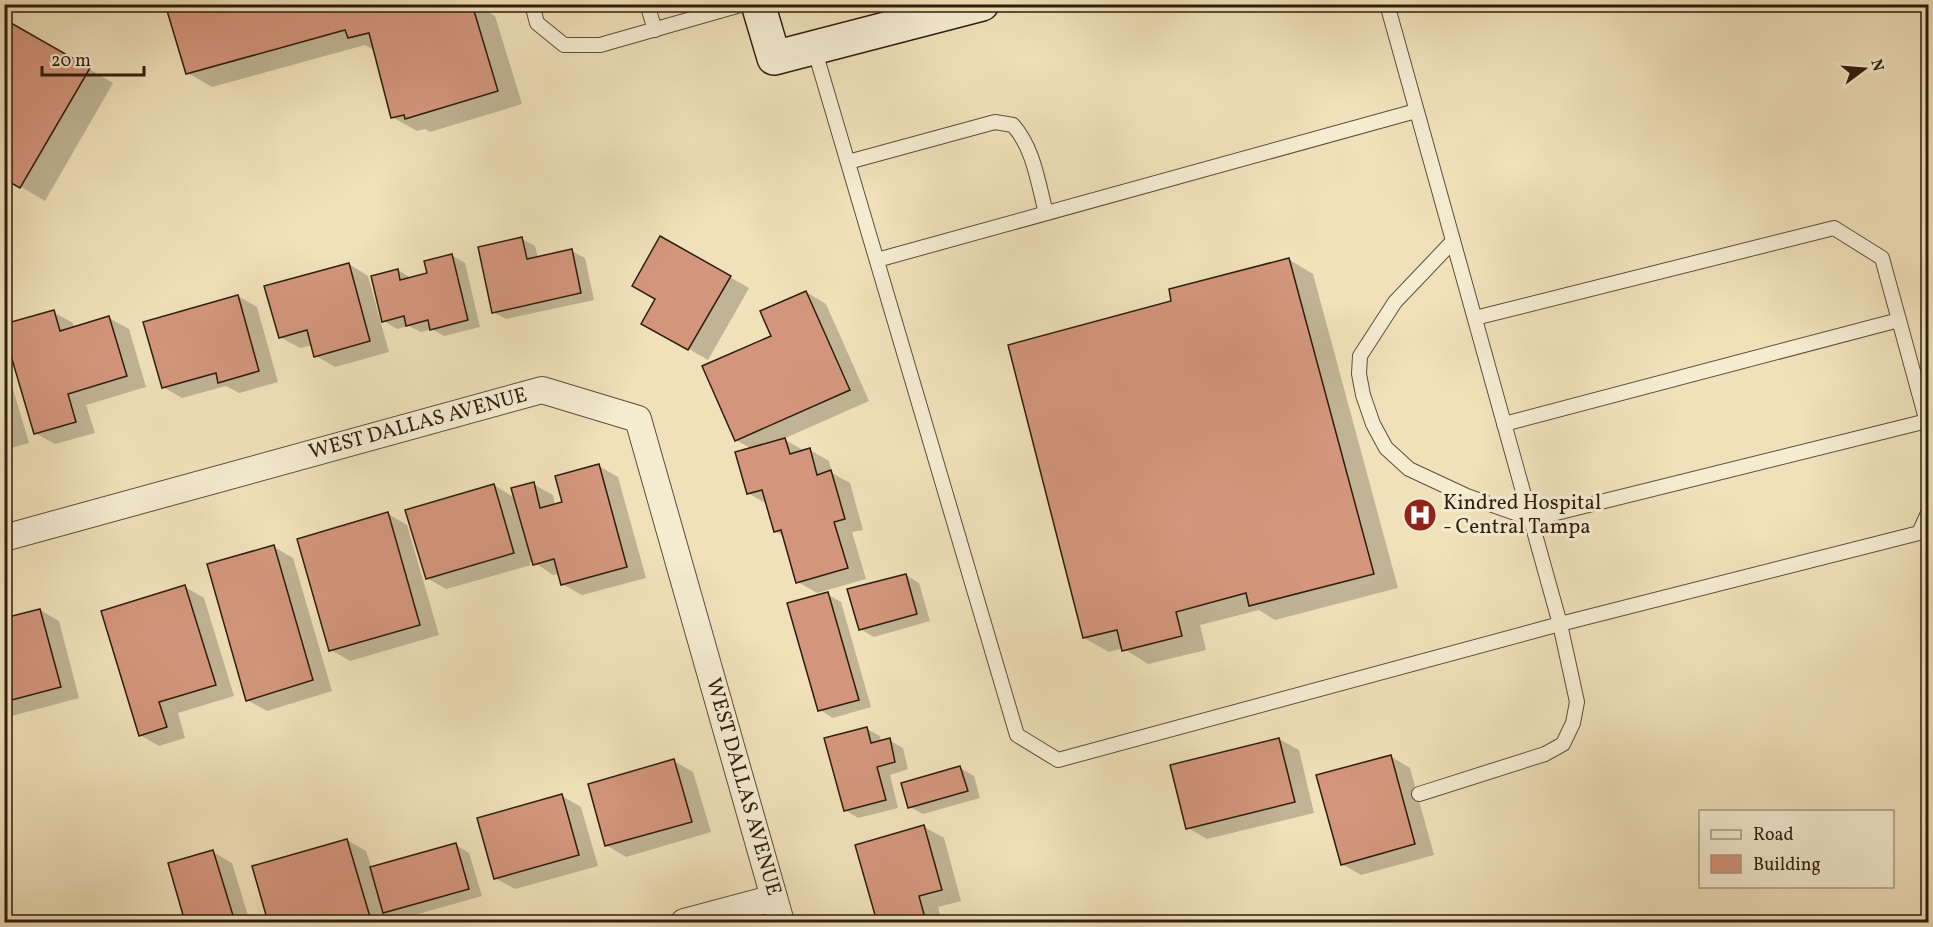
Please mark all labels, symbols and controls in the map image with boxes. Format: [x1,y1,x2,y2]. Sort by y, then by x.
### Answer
scale bar [42,39,144,77]
north arrow [1834,39,1894,99]
text: 20 m [51,49,91,74]
text: N [1864,57,1889,74]
street label: WEST DALLAS AVENUE [306,381,530,467]
place label: Kindred Hospital - Central Tampa [1443,489,1601,542]
hospital icon: Kindred Hospital - Central Tampa [1402,497,1438,533]
street label: WEST DALLAS AVENUE [698,675,788,899]
legend [1699,810,1894,888]
text: Road [1753,823,1794,848]
text: Building [1753,853,1821,878]

